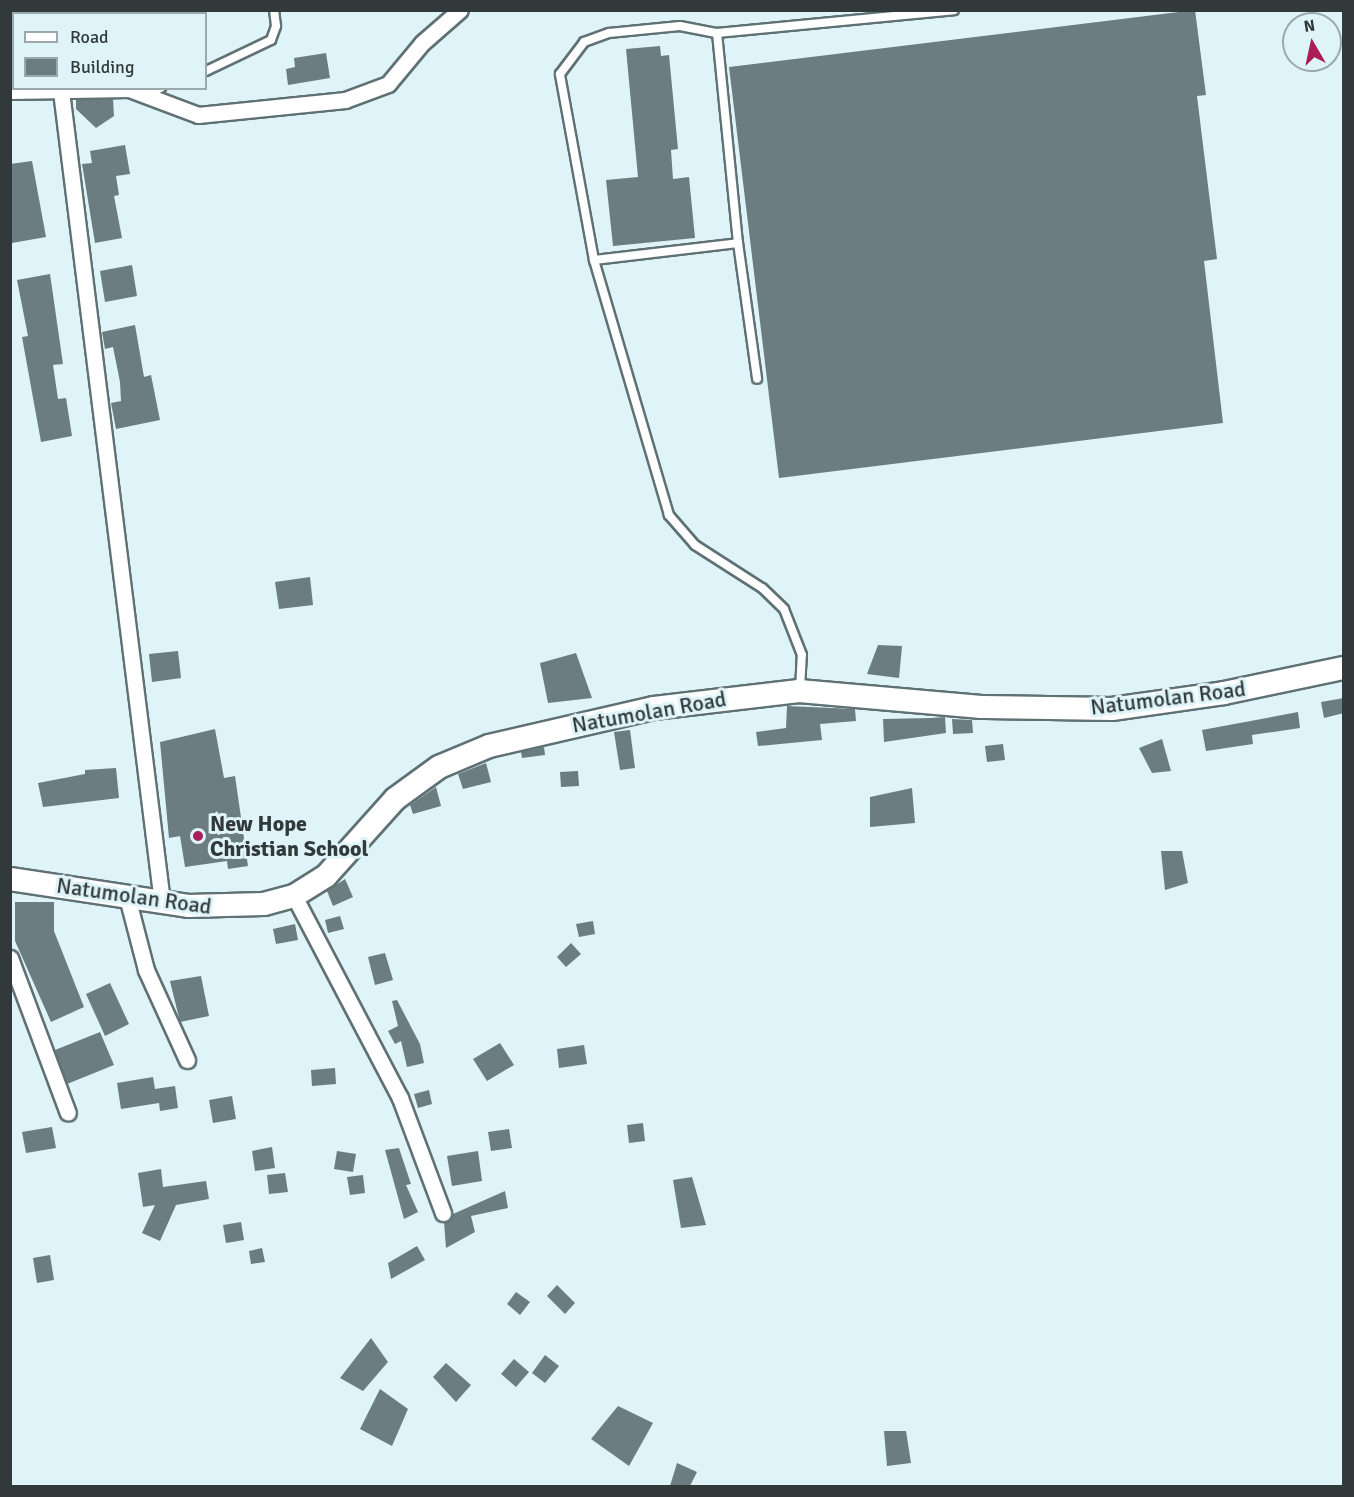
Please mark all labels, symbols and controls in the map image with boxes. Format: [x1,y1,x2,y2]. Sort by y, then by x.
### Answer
legend [12,12,207,90]
north arrow [1282,12,1342,72]
text: N [1302,15,1317,37]
text: Road [70,26,109,48]
text: Building [70,56,134,78]
street label: Natumolan Road [1089,675,1247,721]
street label: Natumolan Road [570,685,728,739]
place label: New Hope Christian School [210,810,368,861]
marker: New Hope Christian School [191,829,205,843]
street label: Natumolan Road [55,872,213,920]

